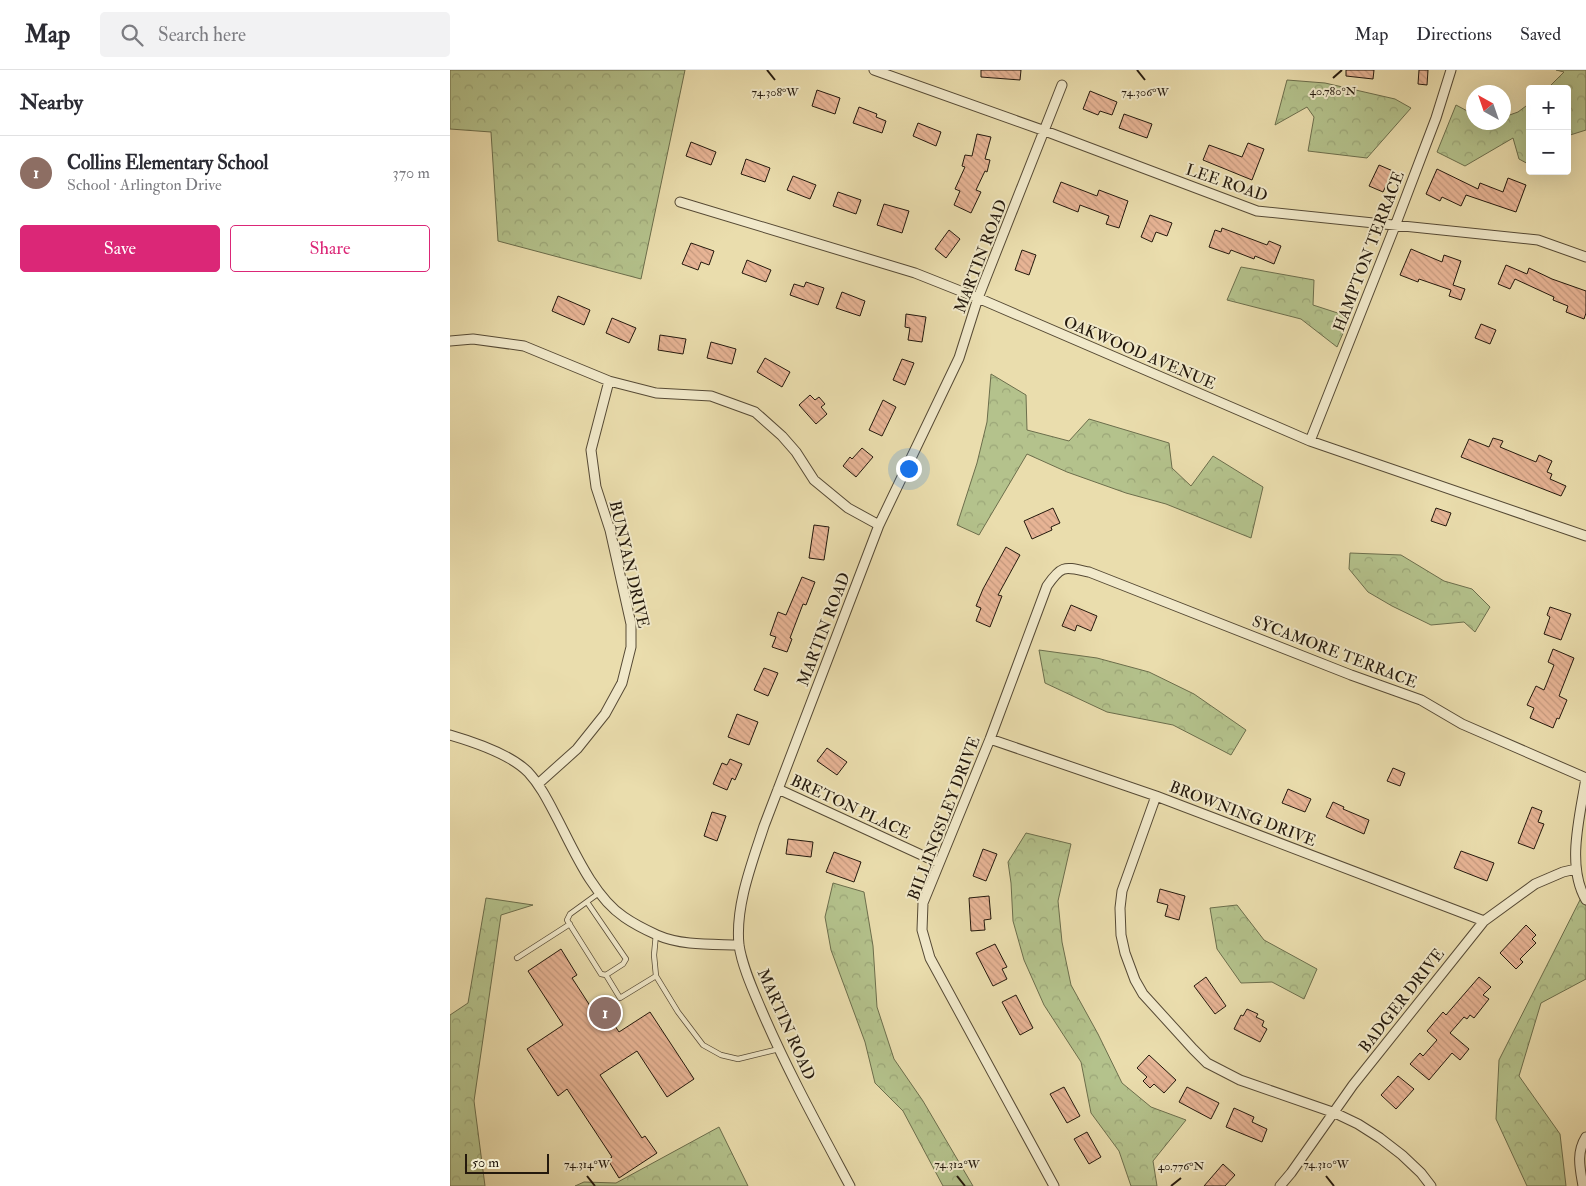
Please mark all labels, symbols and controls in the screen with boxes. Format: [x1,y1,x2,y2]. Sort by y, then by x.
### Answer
search box [100,12,450,57]
text: Map [25,19,70,50]
icon: search [118,21,146,49]
text: Search here [158,23,246,47]
text: Map [1355,23,1388,46]
text: Directions [1416,23,1492,46]
text: Saved [1520,23,1561,46]
text: 40.780°N [1310,84,1357,99]
text: 74.308°W [751,85,799,100]
text: 74.306°W [1121,85,1170,100]
north arrow [1466,85,1511,130]
map controls [1526,85,1571,175]
button: + [1526,85,1571,130]
text: Nearby [20,89,83,116]
button: − [1526,130,1571,175]
text: Collins Elementary School [67,151,268,175]
street label: LEE ROAD [1183,160,1270,206]
text: 1 [33,163,39,183]
text: 370 m [393,163,430,183]
street label: HAMPTON TERRACE [1329,168,1409,334]
text: School · Arlington Drive [67,175,222,195]
street label: MARTIN ROAD [950,197,1012,316]
button: Save [20,225,220,272]
button: Share [230,225,430,272]
street label: OAKWOOD AVENUE [1060,312,1219,394]
your location [896,456,922,482]
street label: BUNYAN DRIVE [605,498,653,630]
street label: MARTIN ROAD [793,570,855,689]
street label: SYCAMORE TERRACE [1249,611,1420,693]
street label: BILLINGSLEY DRIVE [903,734,984,903]
street label: BRETON PLACE [787,770,914,843]
street label: BROWNING DRIVE [1166,777,1319,851]
street label: BADGER DRIVE [1355,944,1449,1057]
street label: MARTIN ROAD [753,966,820,1083]
pin: 1 [589,994,621,1032]
scale bar [465,1151,549,1174]
text: 50 m [472,1154,499,1171]
text: 74.314°W [564,1157,611,1172]
text: 74.312°W [934,1157,981,1172]
text: 74.310°W [1303,1157,1350,1172]
text: 40.776°N [1158,1159,1205,1174]

